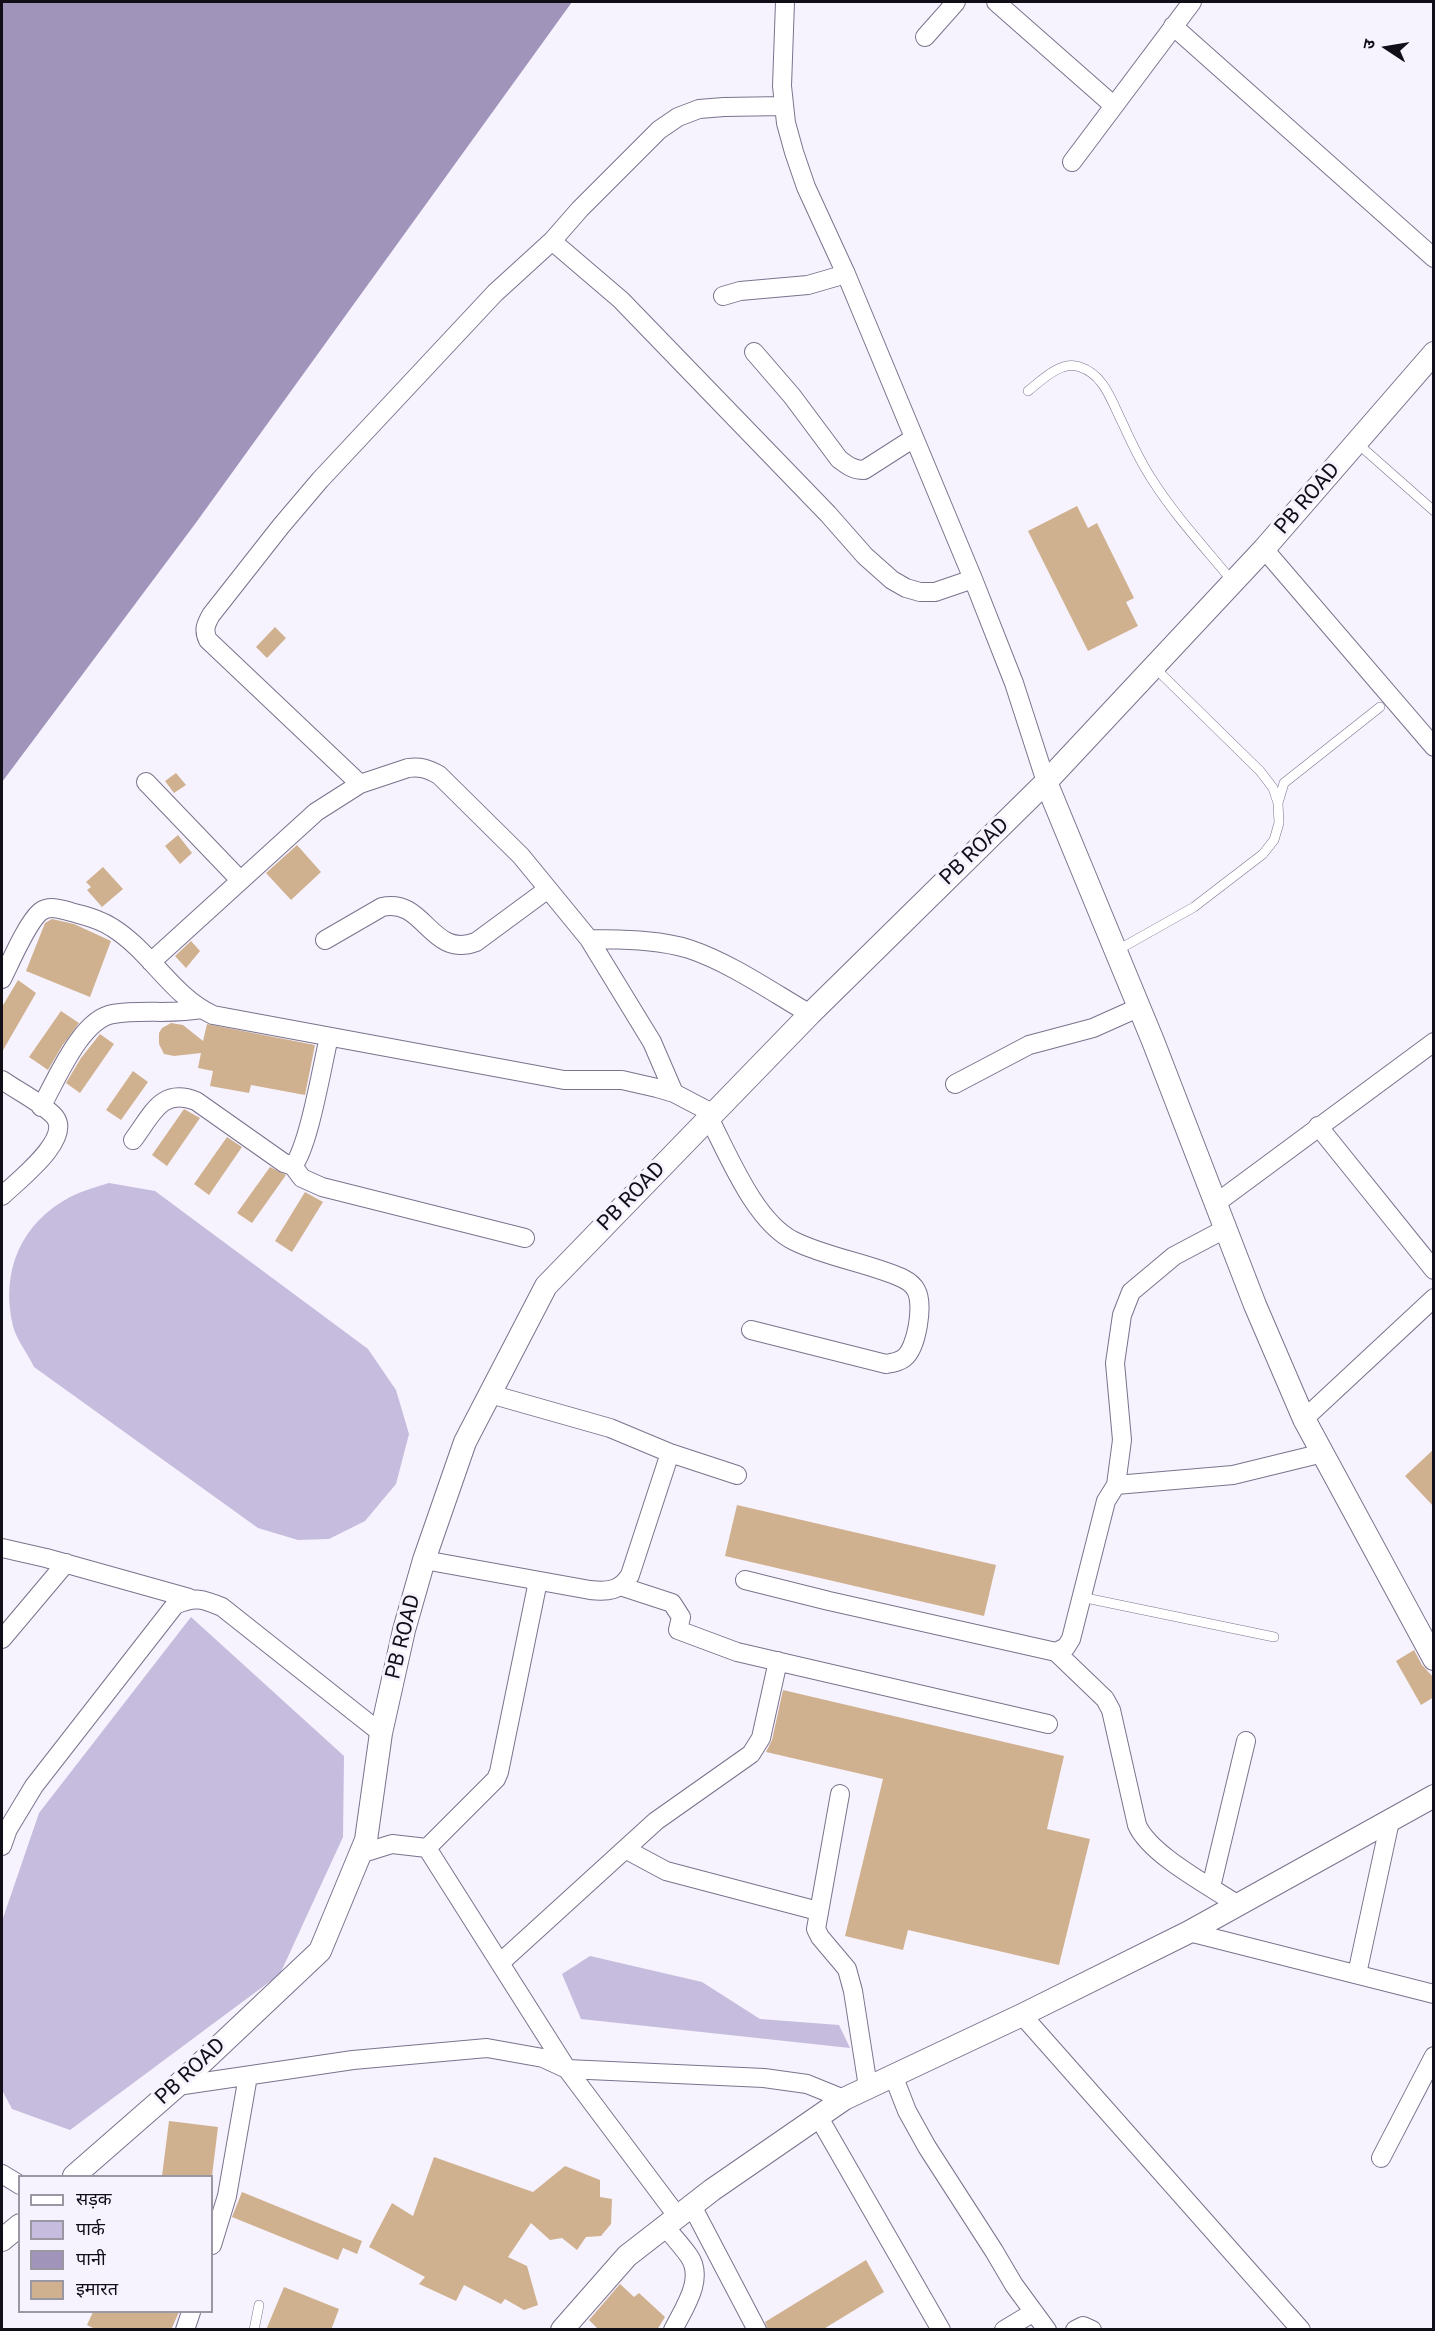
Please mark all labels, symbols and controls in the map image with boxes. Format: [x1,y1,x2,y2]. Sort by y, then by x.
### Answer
north arrow [1357,18,1417,78]
text: उ [1359,38,1379,51]
street label: PB ROAD [1270,458,1346,540]
street label: PB ROAD [935,813,1015,891]
street label: PB ROAD [593,1157,671,1237]
street label: PB ROAD [381,1592,427,1682]
street label: PB ROAD [151,2033,231,2111]
legend [18,2175,213,2313]
text: सड़क [76,2188,112,2209]
text: पार्क [76,2218,105,2239]
text: पानी [76,2248,106,2269]
text: इमारत [76,2278,118,2299]

